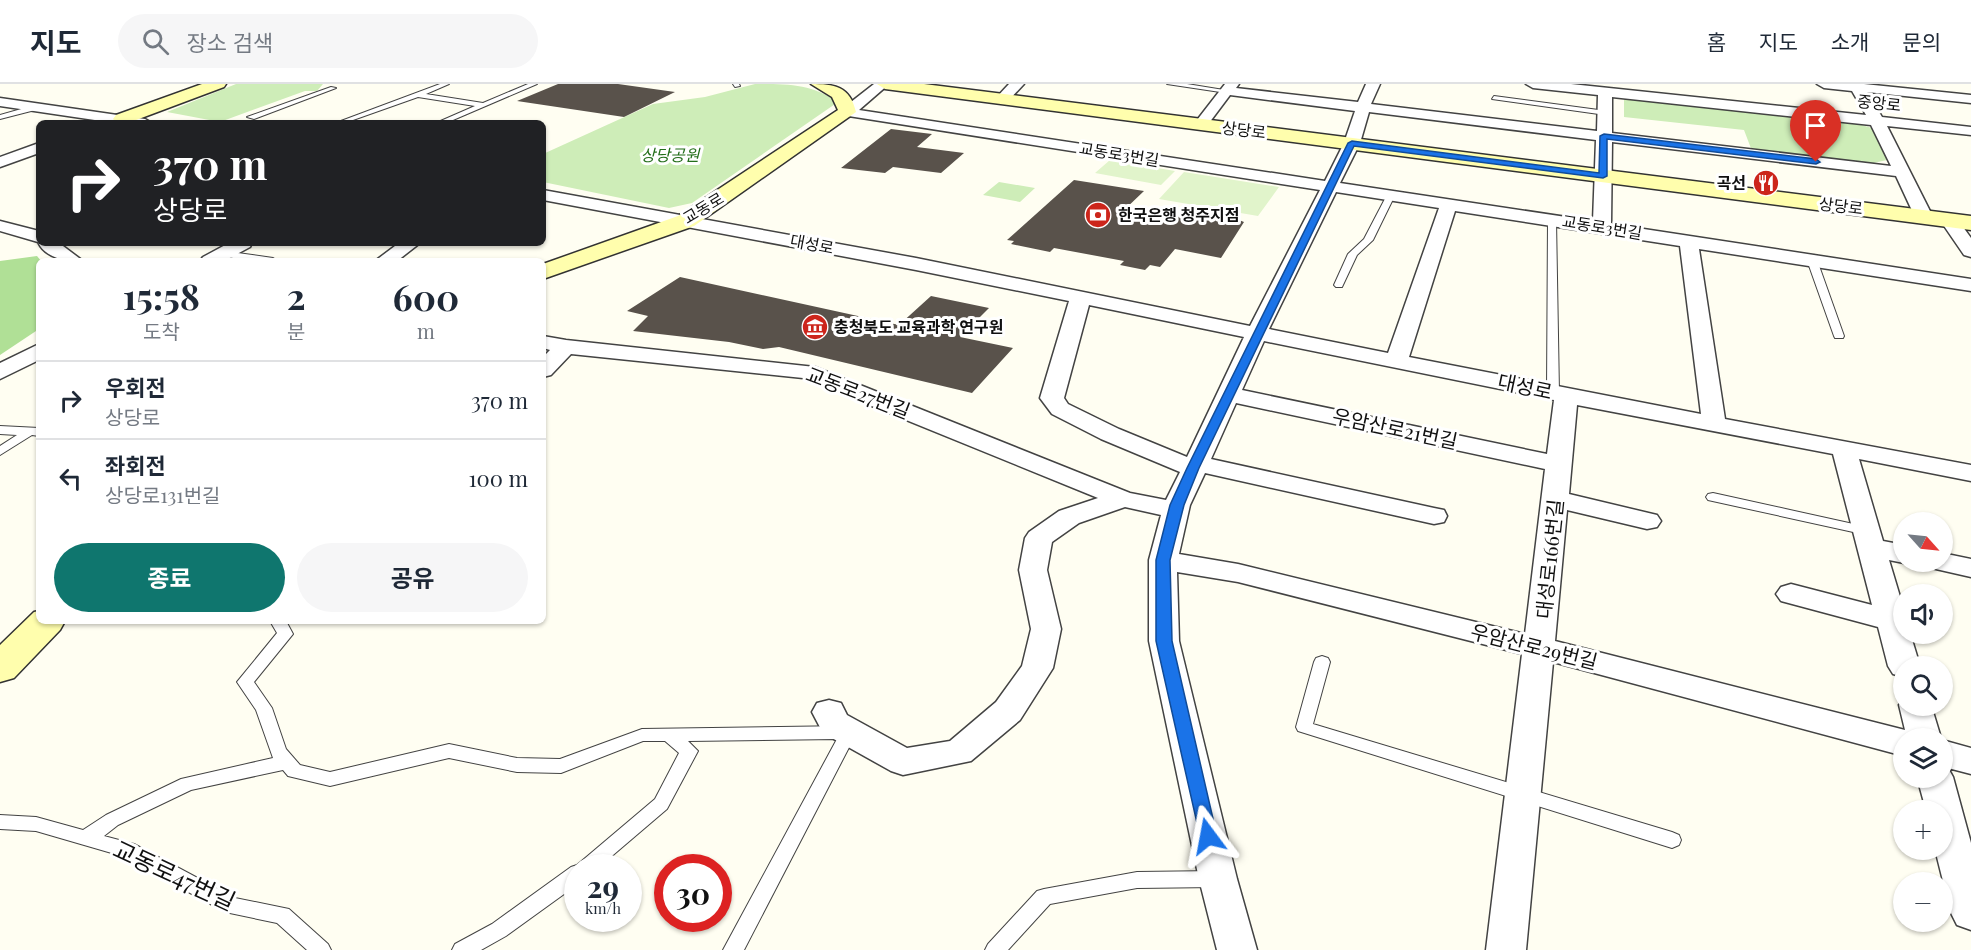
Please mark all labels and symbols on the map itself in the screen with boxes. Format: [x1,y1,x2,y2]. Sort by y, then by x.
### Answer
street label: 중앙로 [1856,90,1902,115]
pin [1790,100,1841,162]
street label: 상당로 [1221,116,1268,143]
street label: 교동로3번길 [1078,137,1161,170]
park label: 상당공원 [641,144,701,165]
restaurant icon: 곡선 [1751,168,1781,198]
place label: 곡선 [1717,172,1746,193]
street label: 교동로 [678,187,727,228]
street label: 상당로 [1818,192,1865,219]
bank icon: 한국은행 청주지점 [1083,200,1113,230]
place label: 한국은행 청주지점 [1118,204,1240,225]
street label: 교동로3번길 [1561,210,1644,243]
street label: 대성로 [788,229,836,258]
museum icon: 충청북도 교육과학 연구원 [800,312,830,342]
place label: 충청북도 교육과학 연구원 [834,316,1003,337]
street label: 교동로27번길 [802,359,915,424]
street label: 대성로 [1496,367,1555,404]
street label: 우암산로21번길 [1330,401,1460,454]
street label: 대성로166번길 [1529,498,1568,620]
north arrow [1893,512,1953,572]
street label: 우암산로29번길 [1468,617,1601,674]
position arrow [1176,804,1240,868]
street label: 교동로47번길 [108,832,241,917]
speed limit sign: 30 [654,854,732,932]

